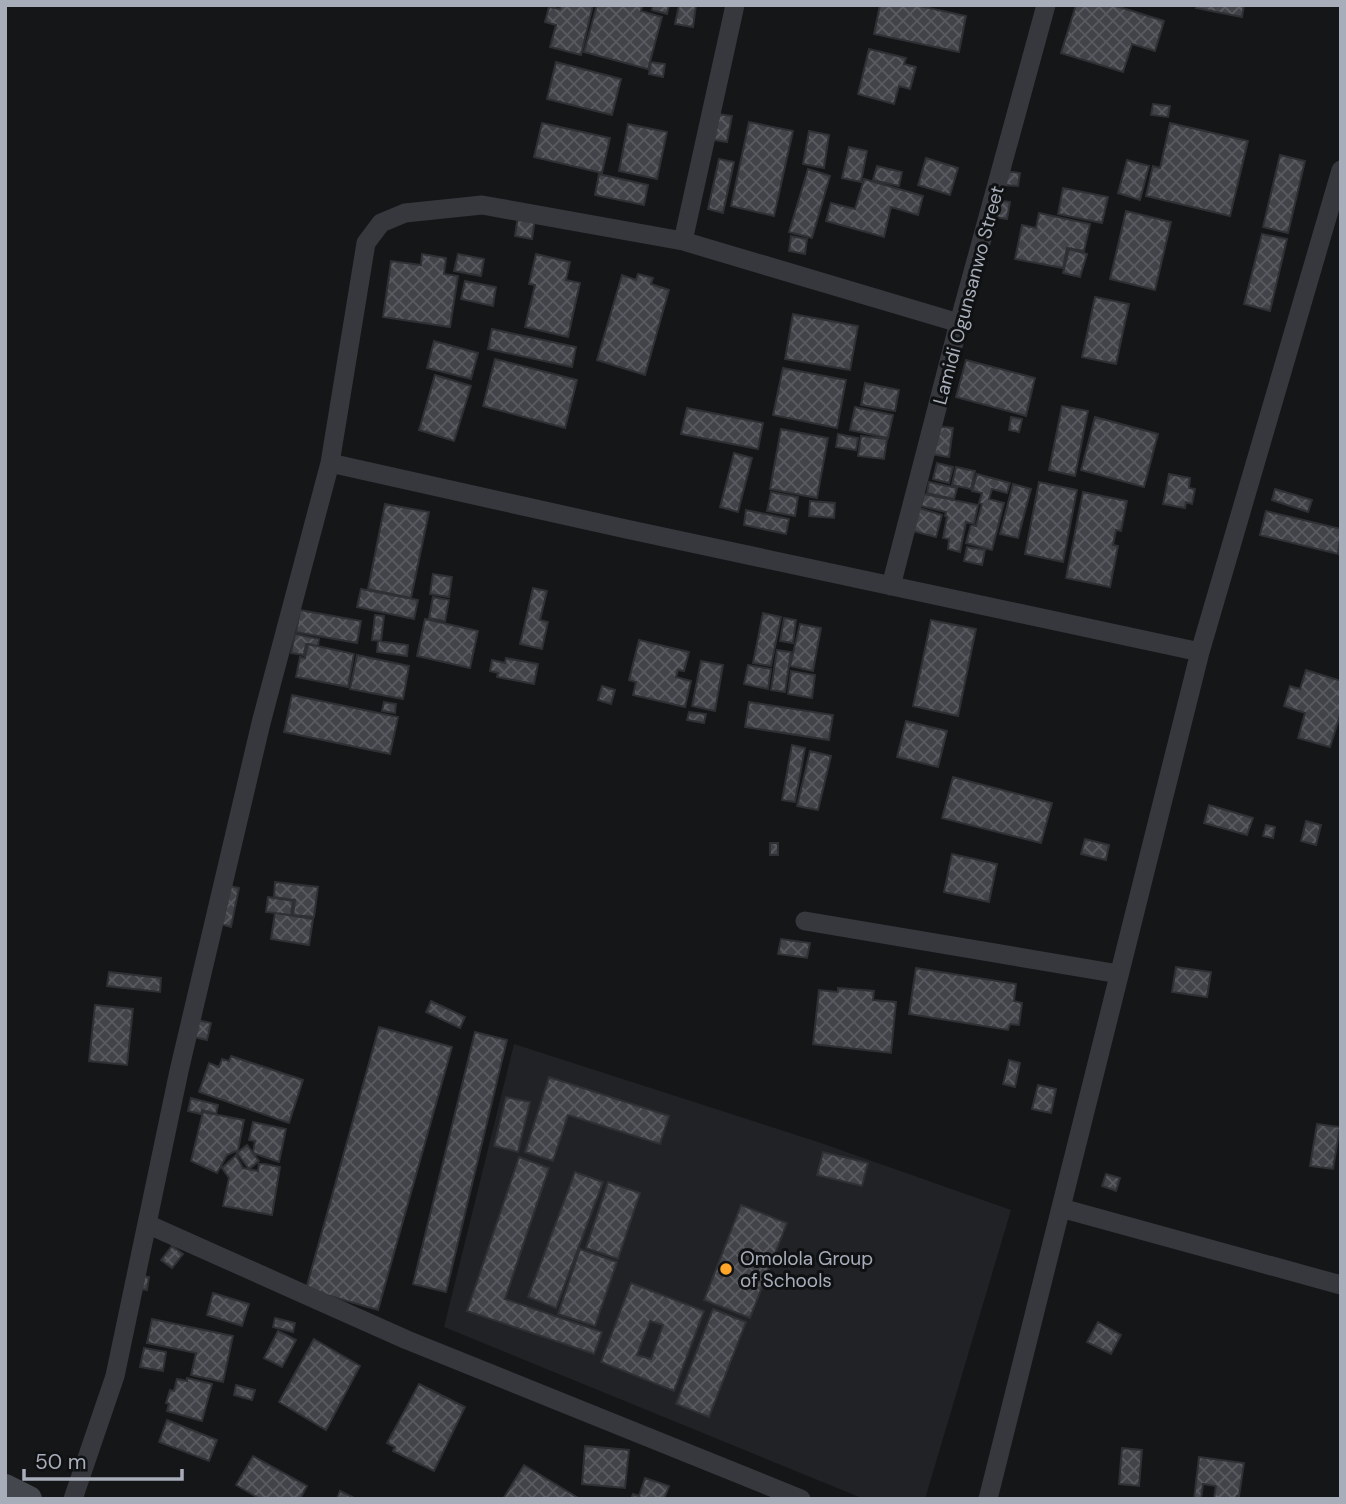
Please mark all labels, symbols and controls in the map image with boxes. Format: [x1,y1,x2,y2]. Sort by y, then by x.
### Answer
street label: Lamidi Ogunsanwo Street [927,183,1010,407]
place label: Omolola Group of Schools [740,1246,873,1293]
marker: Omolola Group of Schools [718,1261,734,1277]
scale bar [24,1438,182,1482]
text: 50 m [35,1448,86,1476]

